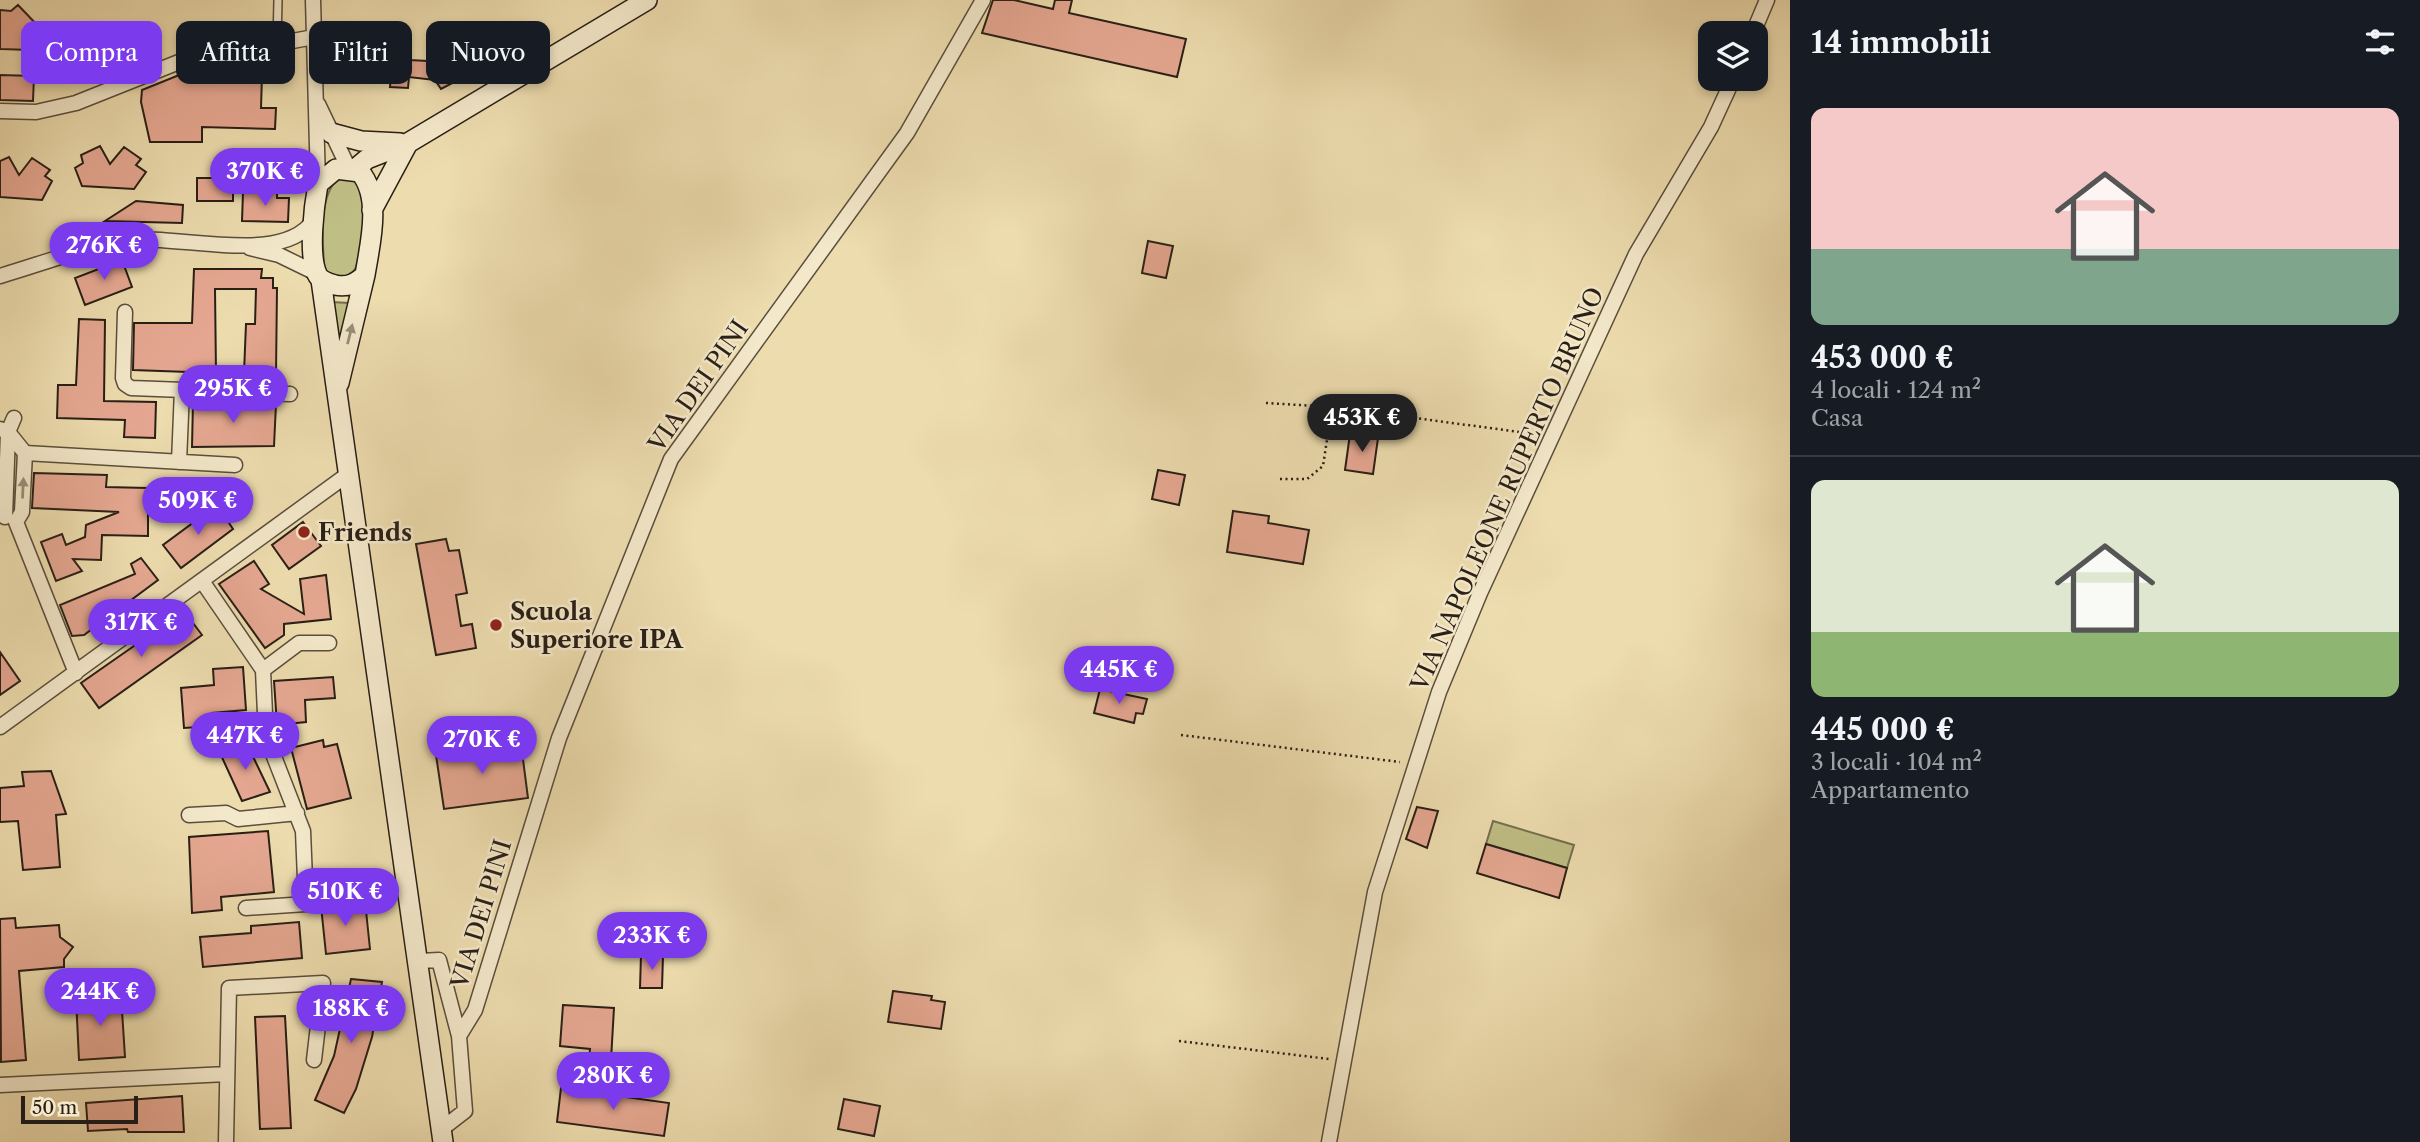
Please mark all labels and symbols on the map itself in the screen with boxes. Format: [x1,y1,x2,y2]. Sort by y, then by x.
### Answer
pin: 370K € [208,148,322,208]
pin: 276K € [47,222,161,282]
street label: VIA NAPOLEONE RUPERTO BRUNO [1404,283,1609,696]
street label: VIA DEI PINI [641,314,754,458]
one-way arrow [345,323,356,345]
pin: 295K € [176,366,290,425]
pin: 453K € [1305,394,1419,454]
one-way arrow [17,477,28,499]
pin: 509K € [141,477,255,537]
place label: Friends [318,518,412,547]
marker: Friends [296,524,312,540]
place label: Scuola Superiore IPA [510,597,684,654]
pin: 317K € [84,600,198,659]
marker: Scuola Superiore IPA [488,617,504,633]
pin: 445K € [1062,646,1176,706]
pin: 447K € [188,712,302,772]
pin: 270K € [425,716,539,776]
street label: VIA DEI PINI [444,836,517,993]
pin: 510K € [288,869,402,928]
pin: 233K € [595,912,709,972]
pin: 244K € [43,968,157,1028]
pin: 188K € [294,986,408,1045]
pin: 280K € [556,1052,670,1112]
scale bar [21,1093,138,1125]

